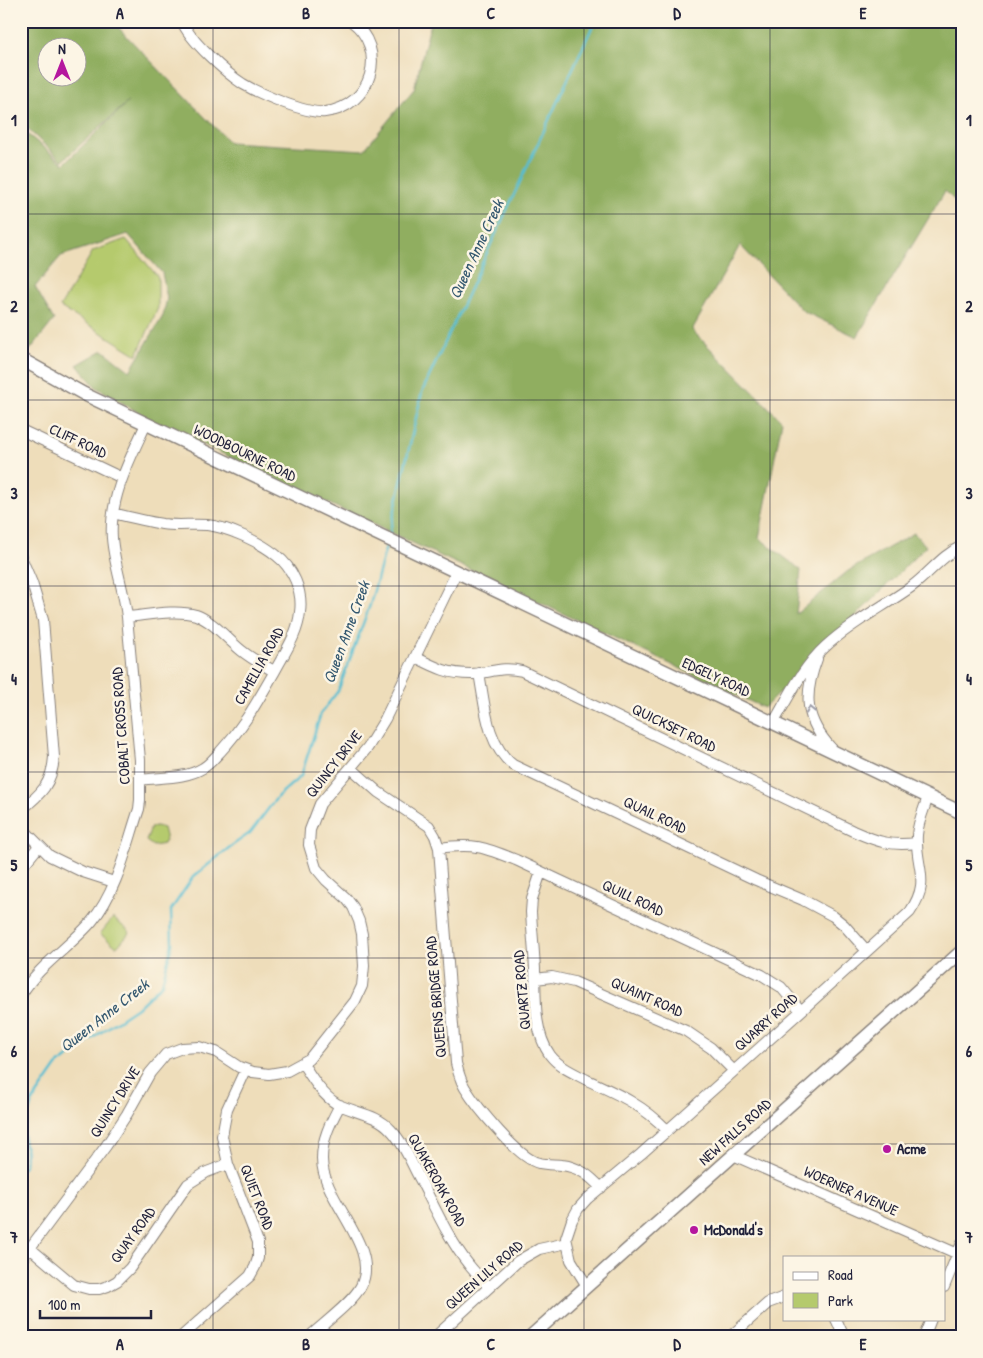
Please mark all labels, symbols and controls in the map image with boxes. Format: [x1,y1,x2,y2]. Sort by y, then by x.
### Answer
text: A [116,2,124,24]
text: B [302,2,310,24]
text: C [487,2,496,24]
text: D [673,2,681,24]
text: E [859,2,867,24]
north arrow [38,38,88,88]
text: N [58,39,66,58]
text: 1 [11,109,17,131]
text: 1 [966,109,972,131]
water label: Queen Anne Creek [443,195,509,302]
text: 2 [10,295,18,317]
text: 2 [965,295,973,317]
street label: CLIFF ROAD [46,418,111,463]
street label: WOODBOURNE ROAD [190,419,301,487]
text: 3 [10,482,18,504]
text: 3 [965,482,973,504]
water label: Queen Anne Creek [317,577,375,686]
street label: CAMELLIA ROAD [228,622,289,709]
street label: EDGELY ROAD [679,652,754,702]
street label: COBALT CROSS ROAD [106,666,135,785]
text: 4 [11,668,17,690]
text: 4 [966,668,972,690]
street label: QUICKSET ROAD [629,698,721,757]
one-way arrow [805,706,816,715]
street label: QUINCY DRIVE [301,725,367,802]
street label: QUAIL ROAD [620,791,691,839]
text: 5 [11,854,18,876]
text: 5 [966,854,973,876]
street label: QUILL ROAD [599,874,668,921]
street label: QUEENS BRIDGE ROAD [420,935,451,1059]
street label: QUARTZ ROAD [507,948,535,1031]
street label: QUAINT ROAD [608,971,687,1022]
water label: Queen Anne Creek [55,973,154,1057]
street label: QUARRY ROAD [729,987,803,1056]
text: 6 [11,1040,18,1062]
text: 6 [966,1040,973,1062]
street label: QUINCY DRIVE [84,1062,145,1141]
street label: NEW FALLS ROAD [694,1093,776,1170]
street label: QUAKEROAK ROAD [403,1130,472,1231]
place label: Acme [897,1138,926,1159]
marker: Acme [881,1143,893,1155]
street label: WOERNER AVENUE [801,1160,902,1221]
street label: QUIET ROAD [235,1161,280,1233]
street label: QUAY ROAD [105,1202,161,1267]
place label: McDonald's [704,1219,763,1240]
marker: McDonald's [688,1224,700,1236]
text: 7 [9,1226,18,1248]
text: 7 [964,1226,973,1248]
street label: QUEEN LILY ROAD [440,1234,528,1314]
legend [783,1256,946,1320]
text: Road [828,1264,853,1285]
scale bar [40,1288,151,1320]
text: Park [828,1290,853,1311]
text: 100 m [48,1294,81,1315]
text: A [116,1333,124,1355]
text: B [302,1333,310,1355]
text: C [487,1333,496,1355]
text: D [673,1333,681,1355]
text: E [859,1333,867,1355]

